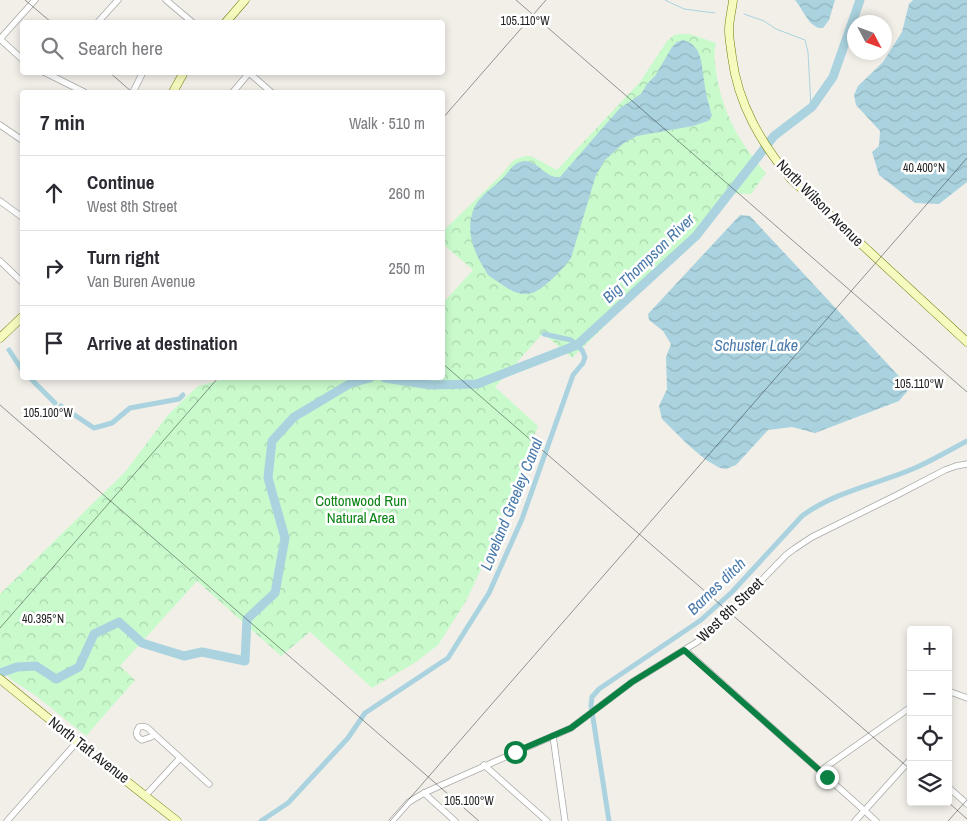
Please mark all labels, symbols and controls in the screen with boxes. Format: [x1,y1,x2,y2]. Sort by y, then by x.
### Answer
text: 105.110°W [501,13,550,29]
north arrow [847,15,892,60]
search box [20,20,445,75]
icon: search [38,34,66,62]
text: Search here [78,35,163,61]
text: 7 min [40,108,85,137]
text: Walk · 510 m [349,112,425,134]
street label: North Wilson Avenue [772,154,869,251]
text: 40.400°N [903,160,945,176]
text: Continue [87,169,155,195]
icon: ahead [40,179,68,207]
text: 260 m [389,182,425,204]
text: West 8th Street [87,195,177,217]
water label: Big Thompson River [597,208,699,308]
text: Turn right [87,244,159,270]
icon: right [40,254,68,282]
text: 250 m [389,257,425,279]
text: Van Buren Avenue [87,270,195,292]
icon: arrive [40,329,68,357]
text: Arrive at destination [87,330,238,356]
water label: Schuster Lake [714,334,798,356]
text: 105.110°W [895,376,944,392]
text: 105.100°W [23,405,74,421]
water label: Loveland Greeley Canal [474,434,548,573]
park label: Cottonwood Run Natural Area [315,490,407,528]
water label: Barnes ditch [682,552,750,620]
street label: West 8th Street [692,572,768,647]
text: 40.395°N [22,611,64,627]
map controls [907,626,952,806]
button: + [907,626,952,671]
button: − [907,671,952,716]
street label: North Taft Avenue [44,711,134,788]
button: locate [907,716,952,761]
route start [504,741,527,764]
button: layers [907,761,952,806]
route end [816,766,839,789]
text: 105.100°W [444,793,495,809]

